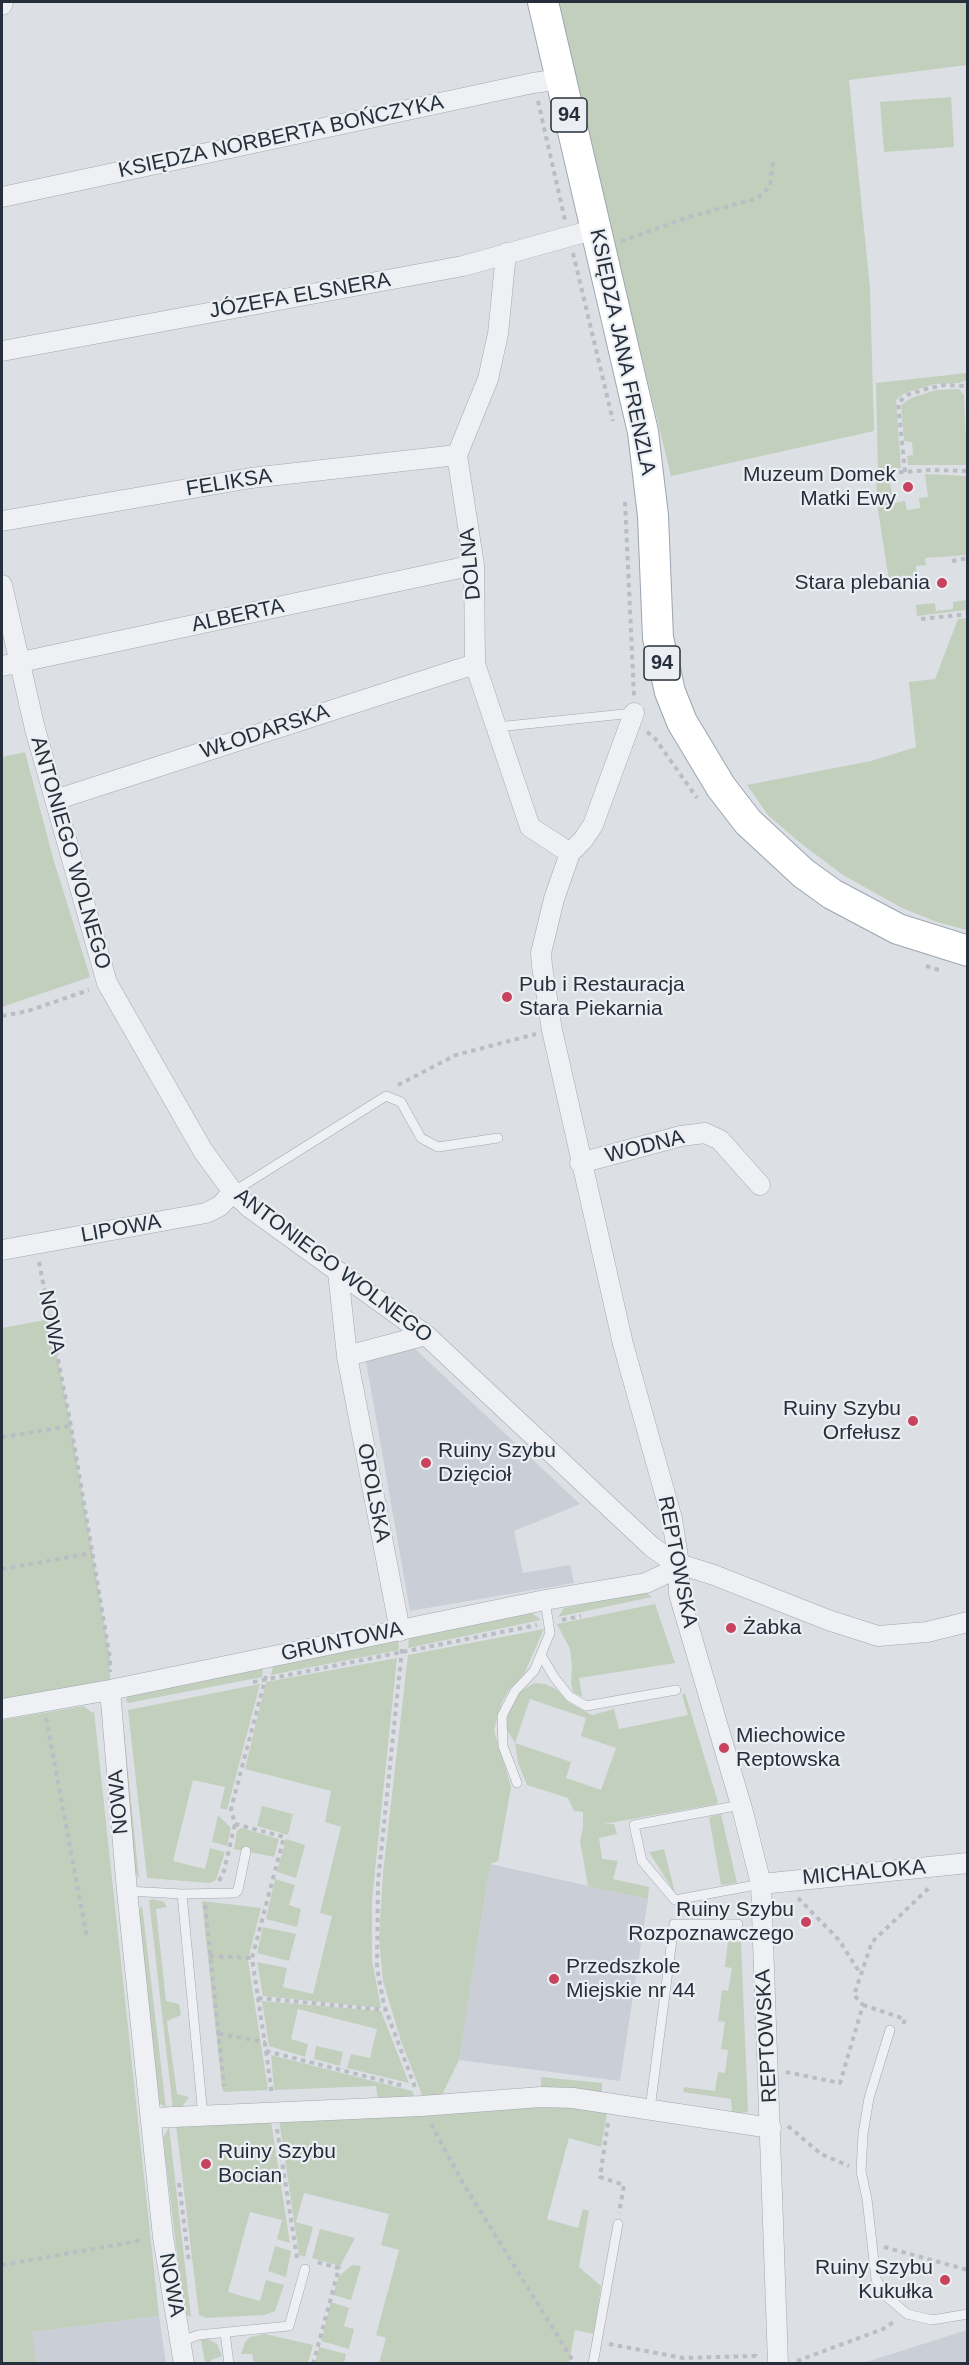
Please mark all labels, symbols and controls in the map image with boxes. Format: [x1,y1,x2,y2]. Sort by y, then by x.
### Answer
street label: KSIĘDZA NORBERTA BOŃCZYKA [116,90,446,184]
road number: 94 [551,98,587,132]
street label: KSIĘDZA JANA FRENZLA [584,227,660,477]
street label: JÓZEFA ELSNERA [208,268,392,324]
place label: Muzeum Domek Matki Ewy [743,462,896,512]
street label: FELIKSA [184,464,274,502]
marker: Muzeum Domek Matki Ewy [901,480,915,494]
street label: DOLNA [455,527,487,601]
place label: Stara plebania [795,570,930,596]
marker: Stara plebania [935,576,949,590]
street label: ALBERTA [190,594,286,638]
road number: 94 [644,646,680,680]
street label: WŁODARSKA [197,699,333,765]
street label: ANTONIEGO WOLNEGO [25,734,115,972]
place label: Pub i Restauracja Stara Piekarnia [519,972,685,1022]
marker: Pub i Restauracja Stara Piekarnia [500,990,514,1004]
street label: WODNA [603,1125,687,1169]
street label: ANTONIEGO WOLNEGO [229,1183,437,1349]
street label: LIPOWA [79,1210,163,1248]
street label: NOWA [32,1288,70,1356]
place label: Ruiny Szybu Orfełusz [783,1396,901,1446]
marker: Ruiny Szybu Orfełusz [906,1414,920,1428]
place label: Ruiny Szybu Dzięcioł [438,1438,556,1488]
street label: OPOLSKA [351,1441,395,1545]
marker: Ruiny Szybu Dzięcioł [419,1456,433,1470]
street label: REPTOWSKA [652,1494,702,1630]
place label: Żabka [743,1615,801,1641]
street label: GRUNTOWA [279,1617,405,1667]
marker: Żabka [724,1621,738,1635]
place label: Miechowice Reptowska [736,1723,846,1773]
marker: Miechowice Reptowska [717,1741,731,1755]
street label: NOWA [104,1769,134,1835]
street label: MICHALOKA [801,1855,927,1891]
place label: Ruiny Szybu Rozpoznawczego [628,1897,794,1947]
marker: Ruiny Szybu Rozpoznawczego [799,1915,813,1929]
place label: Przedszkole Miejskie nr 44 [566,1954,696,2004]
street label: REPTOWSKA [751,1969,783,2103]
marker: Przedszkole Miejskie nr 44 [547,1972,561,1986]
place label: Ruiny Szybu Bocian [218,2139,336,2189]
marker: Ruiny Szybu Bocian [199,2157,213,2171]
street label: NOWA [153,2251,189,2319]
place label: Ruiny Szybu Kukułka [815,2255,933,2305]
marker: Ruiny Szybu Kukułka [938,2273,952,2287]

